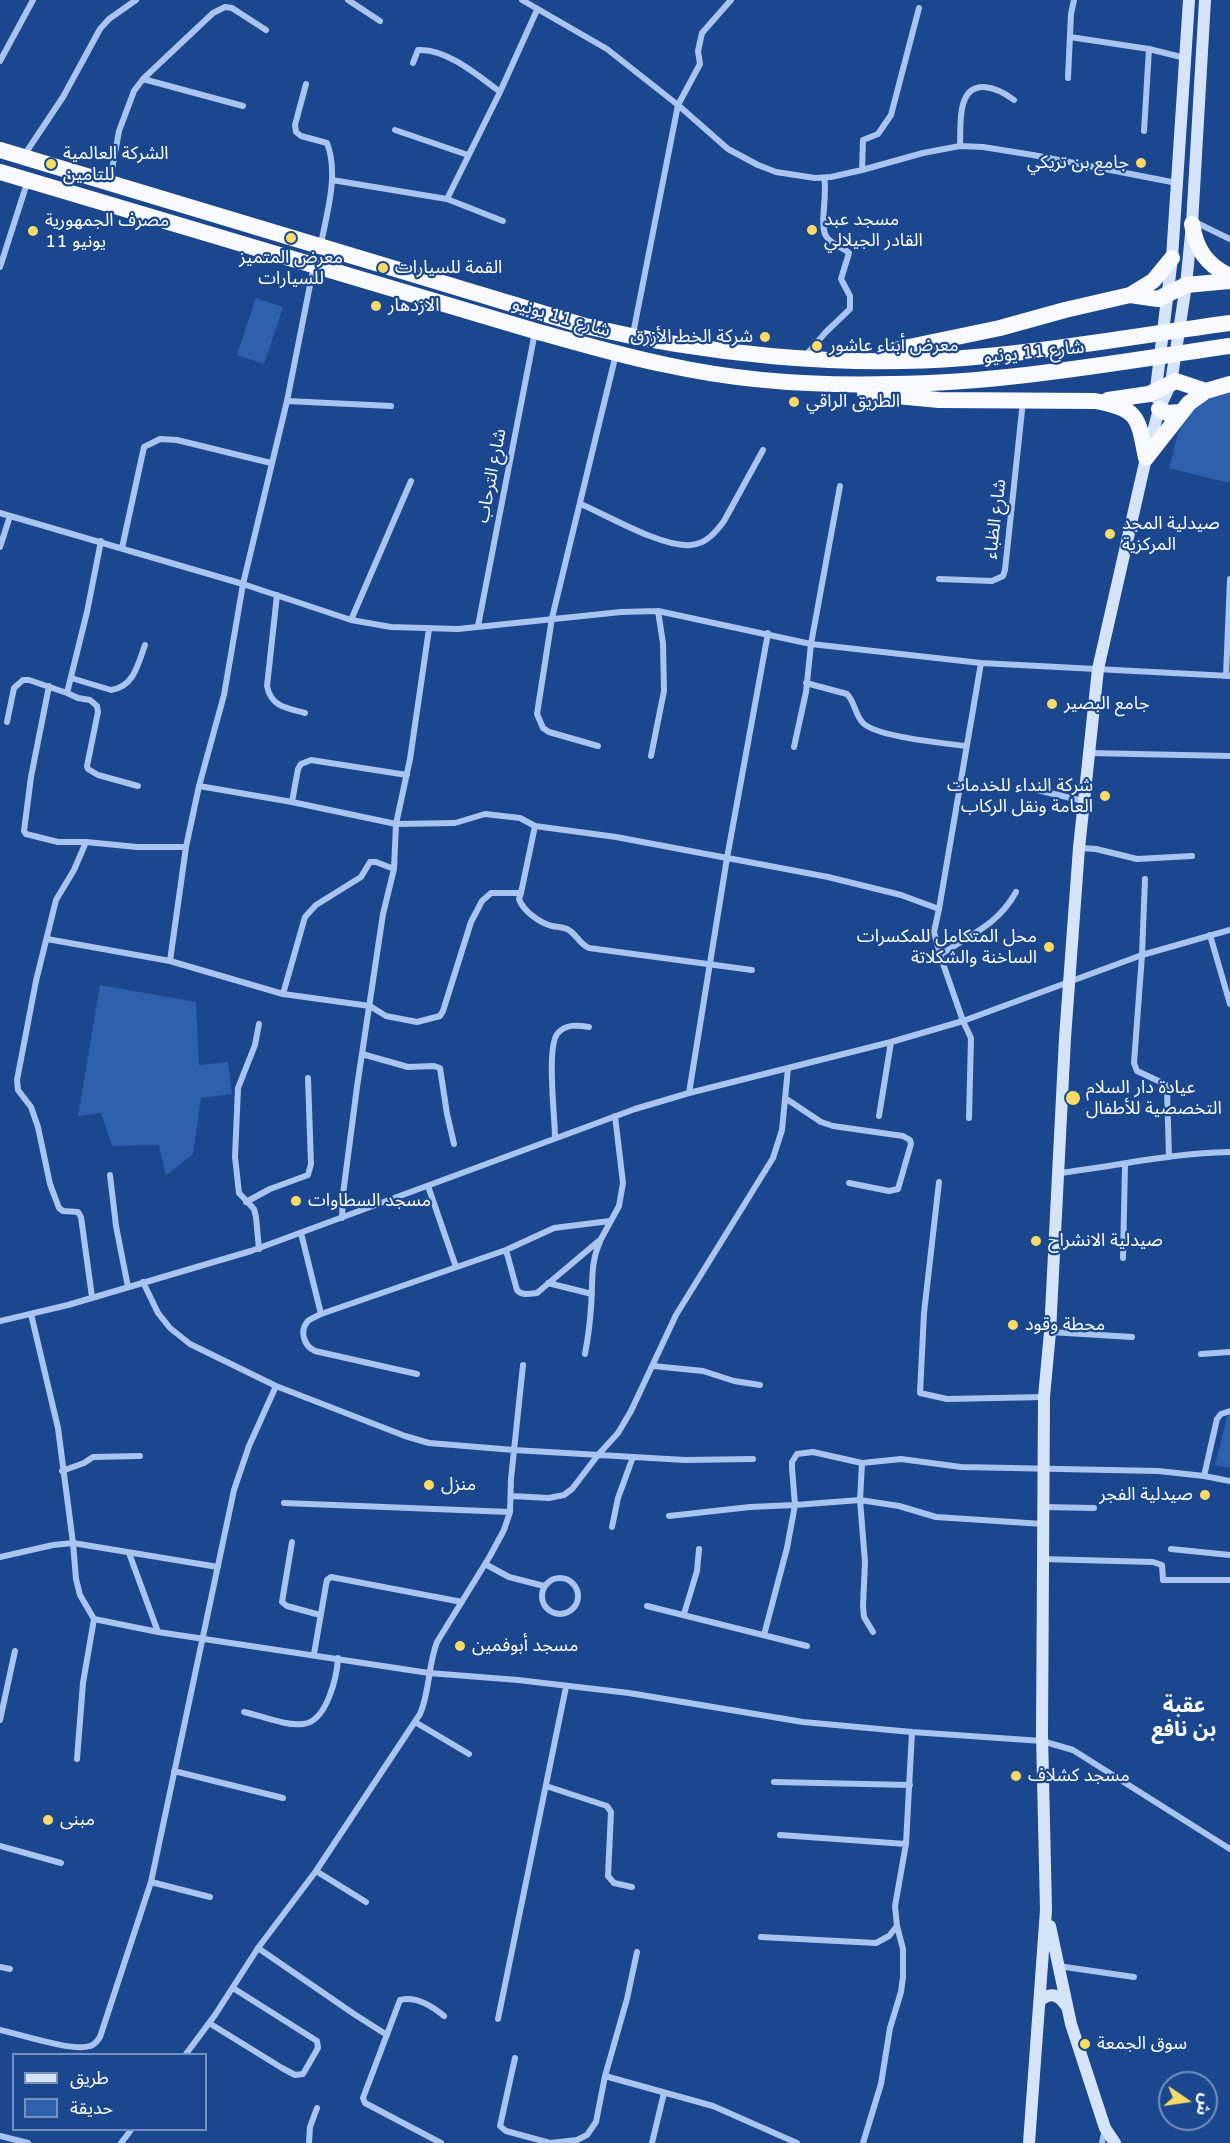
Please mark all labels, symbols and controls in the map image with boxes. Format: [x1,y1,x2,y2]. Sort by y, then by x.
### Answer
place label: الشركة العالمية للتامين [63,143,169,186]
place label: جامع بن تريكي [1027,152,1129,174]
marker: جامع بن تريكي [1134,156,1148,170]
marker: الشركة العالمية للتامين [44,157,58,171]
place label: مسجد عبد القادر الجيلالي [824,209,923,252]
place label: مصرف الجمهورية 11 يونيو [45,210,169,252]
marker: مسجد عبد القادر الجيلالي [805,223,819,237]
marker: مصرف الجمهورية 11 يونيو [26,224,40,238]
marker: معرض المتميز للسيارات [284,231,298,245]
place label: معرض المتميز للسيارات [239,247,343,290]
place label: القمة للسيارات [395,257,502,279]
marker: القمة للسيارات [376,261,390,275]
street label: شارع 11 يونيو [509,294,613,342]
place label: الازدهار [388,295,440,317]
marker: الازدهار [369,299,383,313]
place label: شركة الخط الأزرق [630,326,753,348]
marker: شركة الخط الأزرق [758,330,772,344]
place label: معرض أبناء عاشور [829,335,959,357]
street label: شارع 11 يونيو [983,337,1085,369]
marker: معرض أبناء عاشور [810,339,824,353]
place label: الطريق الراقي [806,391,900,413]
marker: الطريق الراقي [787,395,801,409]
street label: شارع الترحاب [472,427,512,525]
street label: شارع الظباء [980,478,1012,560]
place label: صيدلية المجد المركزية [1122,513,1220,556]
marker: صيدلية المجد المركزية [1103,527,1117,541]
place label: جامع البصير [1064,693,1150,715]
marker: جامع البصير [1045,697,1059,711]
place label: شركة النداء للخدمات العامة ونقل الركاب [947,775,1093,818]
marker: شركة النداء للخدمات العامة ونقل الركاب [1098,789,1112,803]
place label: محل المتكامل للمكسرات الساخنة والشكلاتة [857,926,1037,968]
marker: محل المتكامل للمكسرات الساخنة والشكلاتة [1042,940,1056,954]
place label: عيادة دار السلام التخصصية للأطفال [1086,1077,1222,1120]
marker: عيادة دار السلام التخصصية للأطفال [1064,1089,1082,1107]
place label: مسجد السطاوات [308,1190,431,1212]
marker: مسجد السطاوات [289,1194,303,1208]
place label: صيدلية الانشراح [1048,1230,1163,1252]
marker: صيدلية الانشراح [1029,1234,1043,1248]
place label: محطة وقود [1025,1314,1105,1336]
marker: محطة وقود [1006,1318,1020,1332]
place label: منزل [441,1474,476,1496]
marker: منزل [422,1478,436,1492]
place label: صيدلية الفجر [1099,1484,1193,1506]
marker: صيدلية الفجر [1198,1488,1212,1502]
place label: مسجد أبوفمين [472,1635,578,1657]
marker: مسجد أبوفمين [453,1639,467,1653]
district label: عقبة بن نافع [1152,1693,1216,1743]
place label: مسجد كشلاف [1028,1765,1130,1787]
marker: مسجد كشلاف [1009,1769,1023,1783]
place label: مبنى [60,1809,95,1831]
marker: مبنى [41,1813,55,1827]
place label: سوق الجمعة [1097,2033,1187,2055]
marker: سوق الجمعة [1078,2037,1092,2051]
legend [12,2053,207,2131]
text: طريق [70,2067,109,2089]
north arrow [1158,2071,1218,2131]
text: ش [1191,2092,1216,2118]
text: حديقة [70,2097,113,2119]

